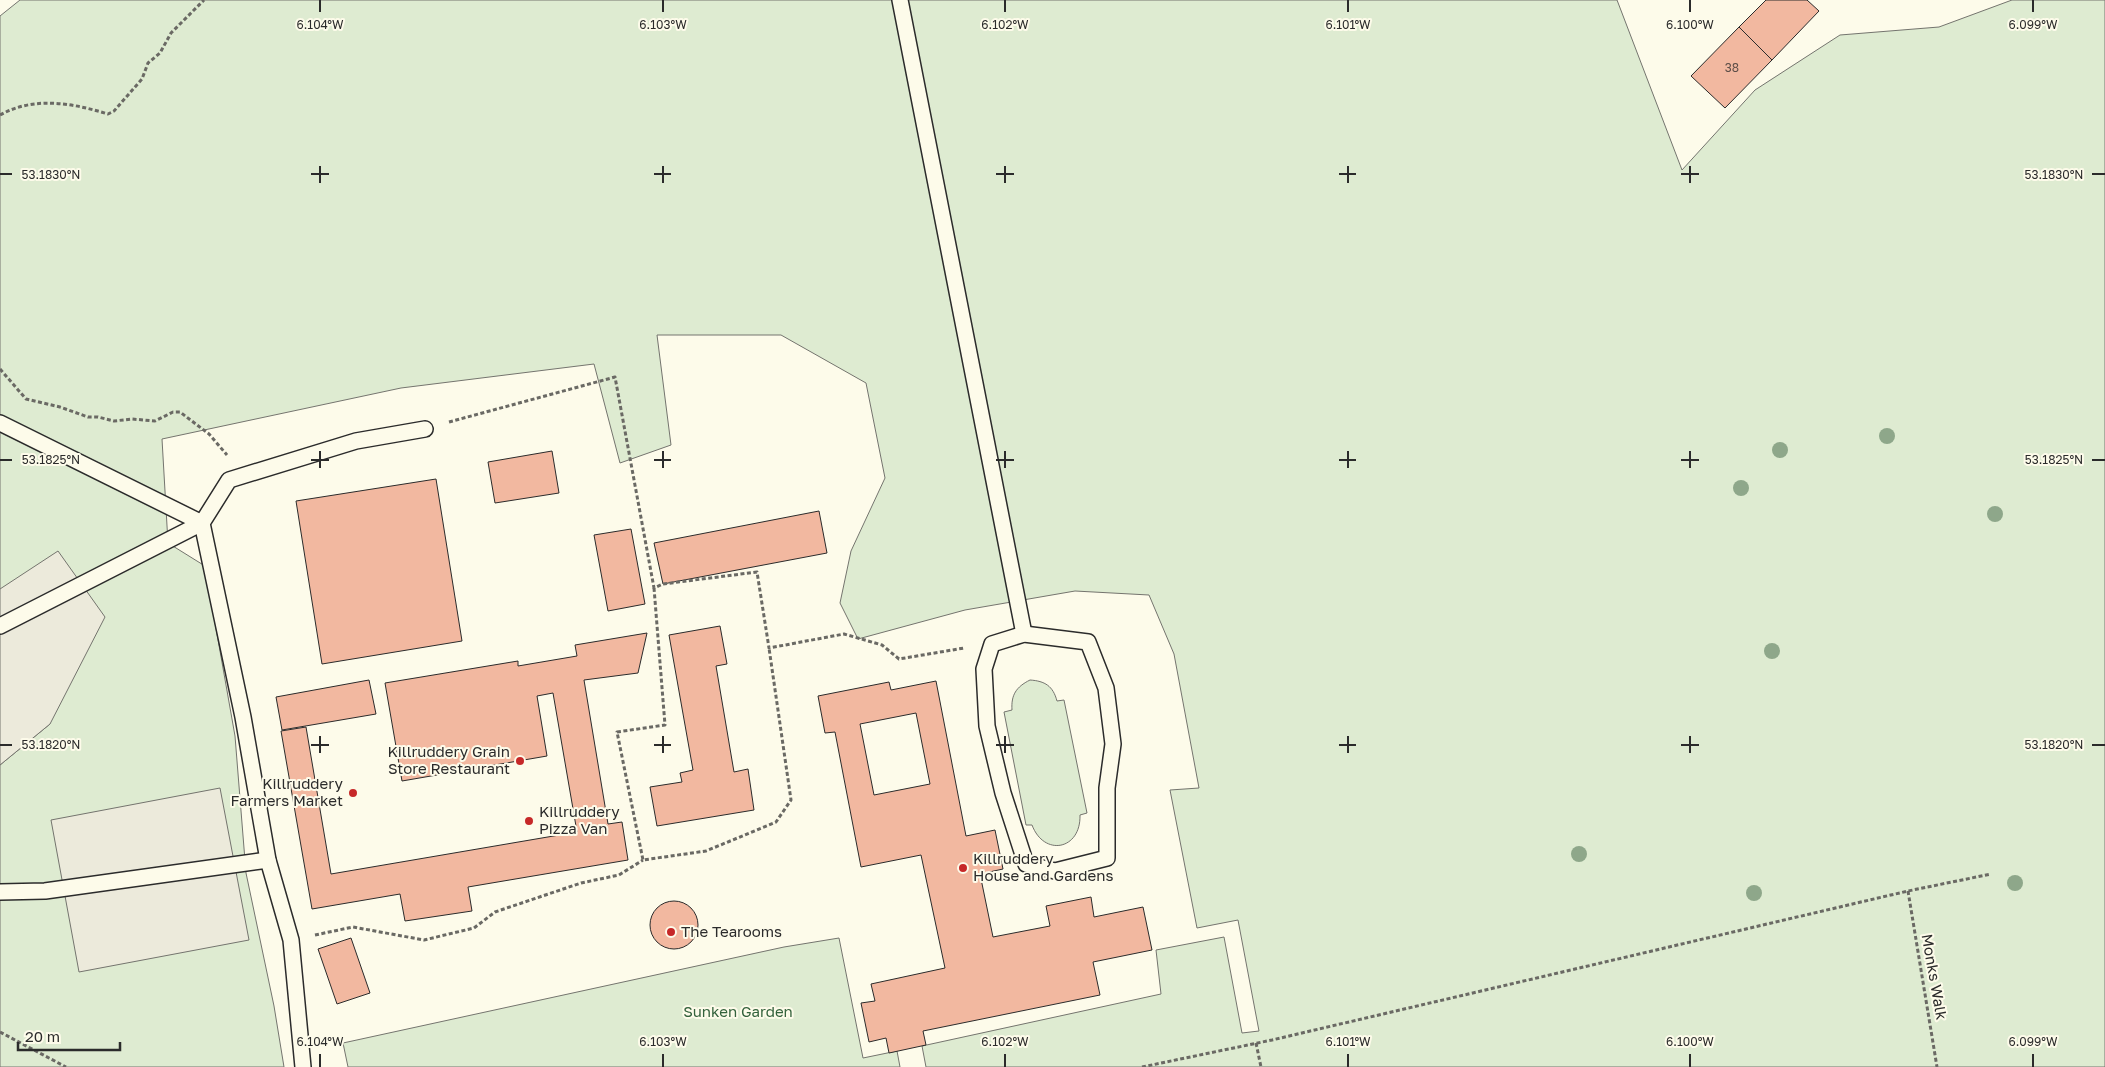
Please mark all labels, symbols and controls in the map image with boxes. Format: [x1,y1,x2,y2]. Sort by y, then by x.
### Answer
text: 6.104°W [296,17,344,32]
text: 6.103°W [639,17,687,32]
text: 6.102°W [981,17,1029,32]
text: 6.101°W [1325,17,1371,32]
text: 6.100°W [1666,17,1714,32]
text: 6.099°W [2008,17,2058,32]
house number: 38 [1725,60,1739,75]
text: 53.1830°N [22,167,80,182]
text: 53.1830°N [2025,167,2083,182]
text: 53.1825°N [22,452,80,467]
text: 53.1825°N [2025,452,2083,467]
text: 53.1820°N [22,737,80,752]
text: 53.1820°N [2025,737,2083,752]
place label: Killruddery Grain Store Restaurant [388,742,510,777]
marker: Killruddery Grain Store Restaurant [514,755,526,767]
place label: Killruddery Farmers Market [230,774,344,809]
marker: Killruddery Farmers Market [347,787,359,799]
place label: Killruddery Pizza Van [539,802,620,837]
marker: Killruddery Pizza Van [523,815,535,827]
place label: Killruddery House and Gardens [973,849,1113,884]
marker: Killruddery House and Gardens [957,862,969,874]
place label: The Tearooms [681,922,782,940]
marker: The Tearooms [665,926,677,938]
street label: Monks Walk [1919,932,1951,1022]
park label: Sunken Garden [683,1002,793,1020]
scale bar [18,1020,120,1052]
text: 20 m [25,1027,60,1045]
text: 6.104°W [296,1034,344,1049]
text: 6.103°W [639,1034,687,1049]
text: 6.102°W [981,1034,1029,1049]
text: 6.101°W [1325,1034,1371,1049]
text: 6.100°W [1666,1034,1714,1049]
text: 6.099°W [2008,1034,2058,1049]

